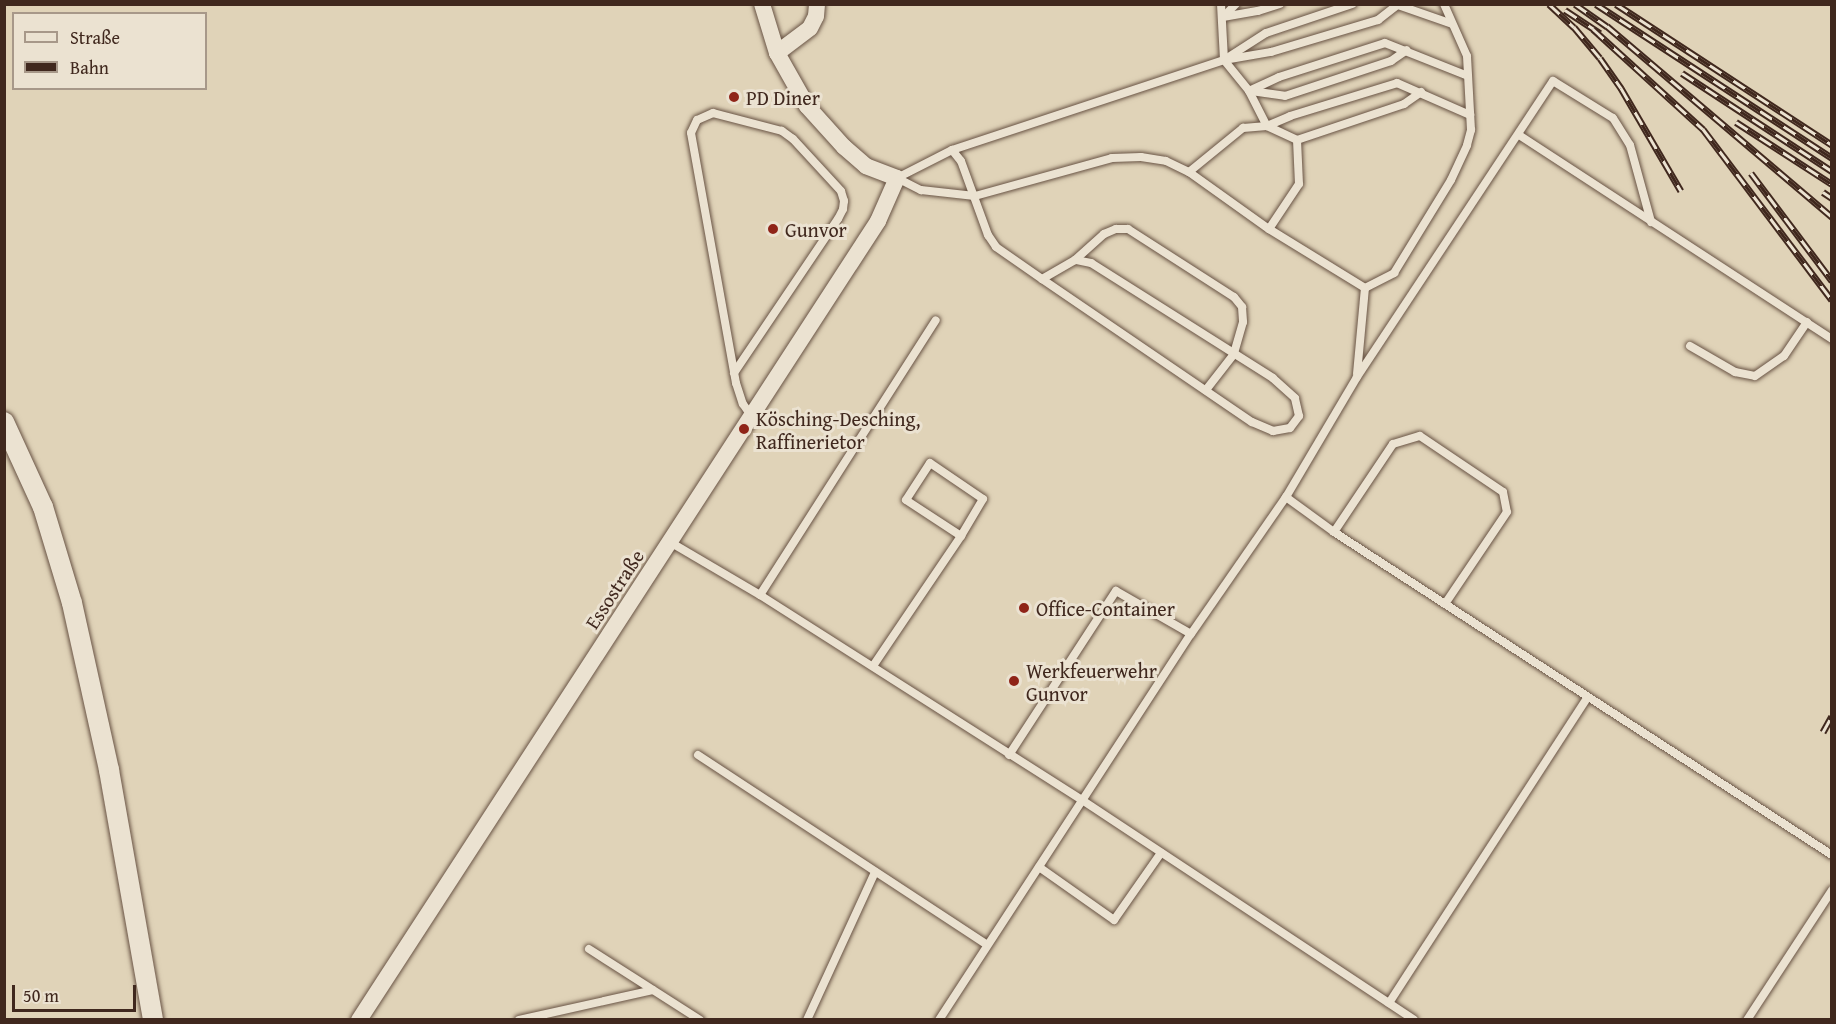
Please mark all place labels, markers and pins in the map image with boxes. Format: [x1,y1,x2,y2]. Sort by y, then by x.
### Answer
place label: PD Diner [746,85,820,109]
marker: PD Diner [727,90,741,104]
place label: Gunvor [785,217,847,241]
marker: Gunvor [766,222,780,236]
place label: Kösching-Desching, Raffinerietor [756,406,920,453]
marker: Kösching-Desching, Raffinerietor [737,422,751,436]
place label: Office-Container [1036,596,1175,620]
marker: Office-Container [1017,601,1031,615]
place label: Werkfeuerwehr Gunvor [1026,658,1157,705]
marker: Werkfeuerwehr Gunvor [1007,674,1021,688]

